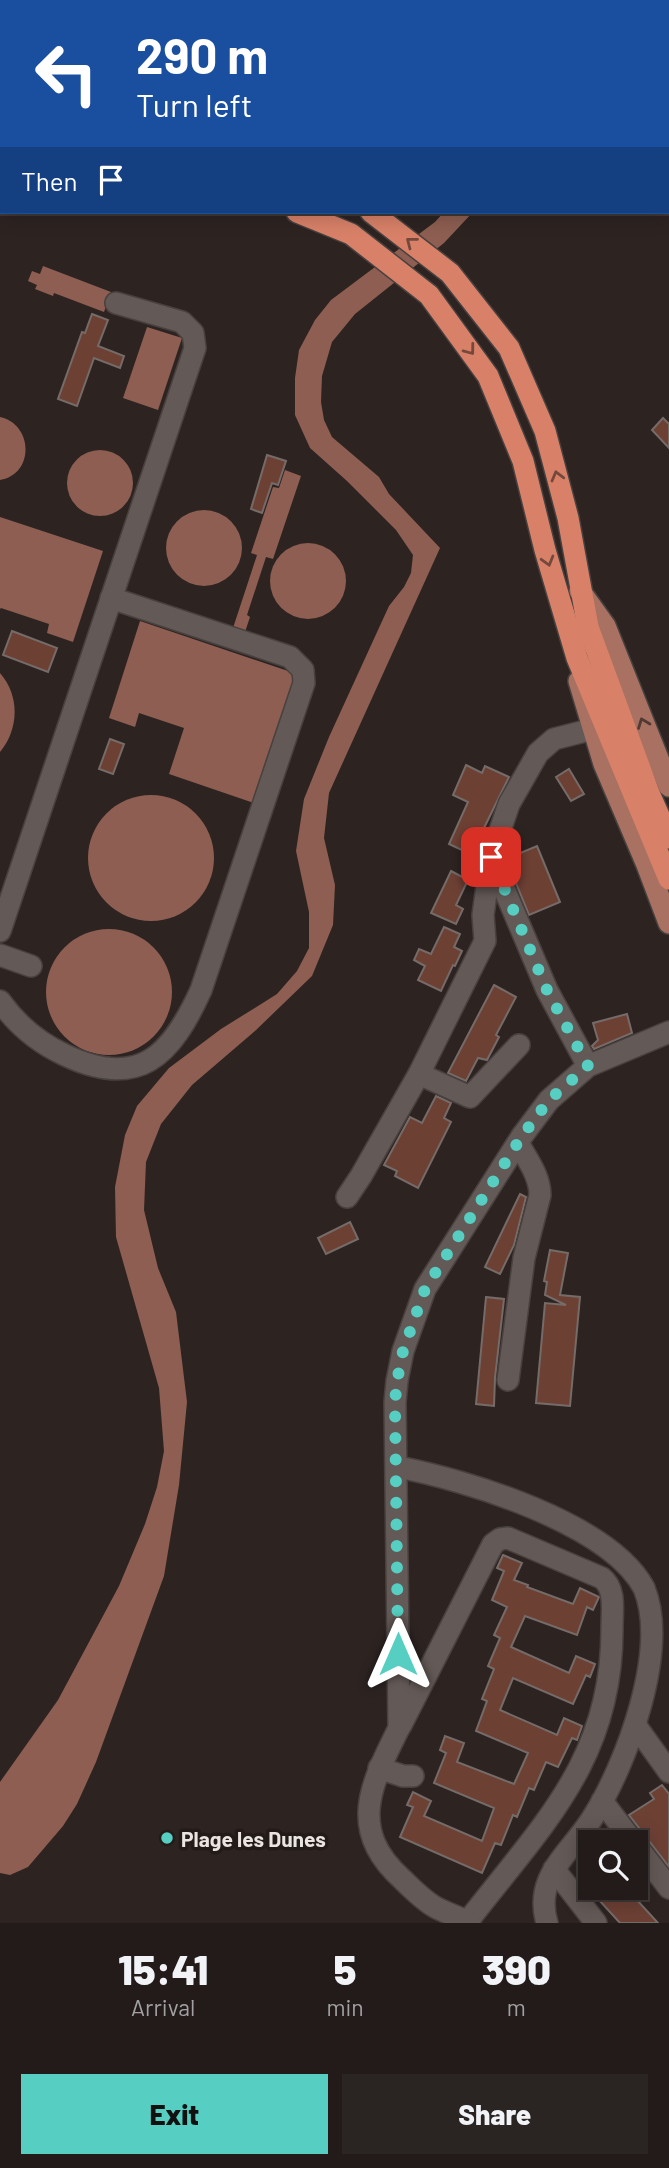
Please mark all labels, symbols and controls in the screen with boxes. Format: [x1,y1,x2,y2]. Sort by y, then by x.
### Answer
text: 290 m [136,25,268,84]
icon: left [21,28,112,119]
text: Turn left [136,85,253,123]
icon: arrive [92,161,130,199]
text: Then [21,165,78,196]
one-way arrow [406,238,418,251]
one-way arrow [461,342,474,355]
one-way arrow [551,471,565,483]
one-way arrow [540,555,555,567]
one-way arrow [637,718,651,730]
pin [461,827,521,887]
icon: arrive [472,838,510,876]
position arrow [361,1617,435,1691]
place label: Plage les Dunes [181,1826,326,1851]
marker: Plage les Dunes [159,1830,175,1846]
map controls [578,1830,648,1900]
button: search [578,1830,648,1900]
text: 15:41 [118,1943,209,1993]
text: 5 [334,1943,357,1993]
text: 390 [482,1943,551,1993]
text: Arrival [131,1993,195,2021]
text: min [326,1993,364,2021]
text: m [507,1993,526,2021]
button: Exit [21,2074,328,2154]
button: Share [342,2074,648,2154]

